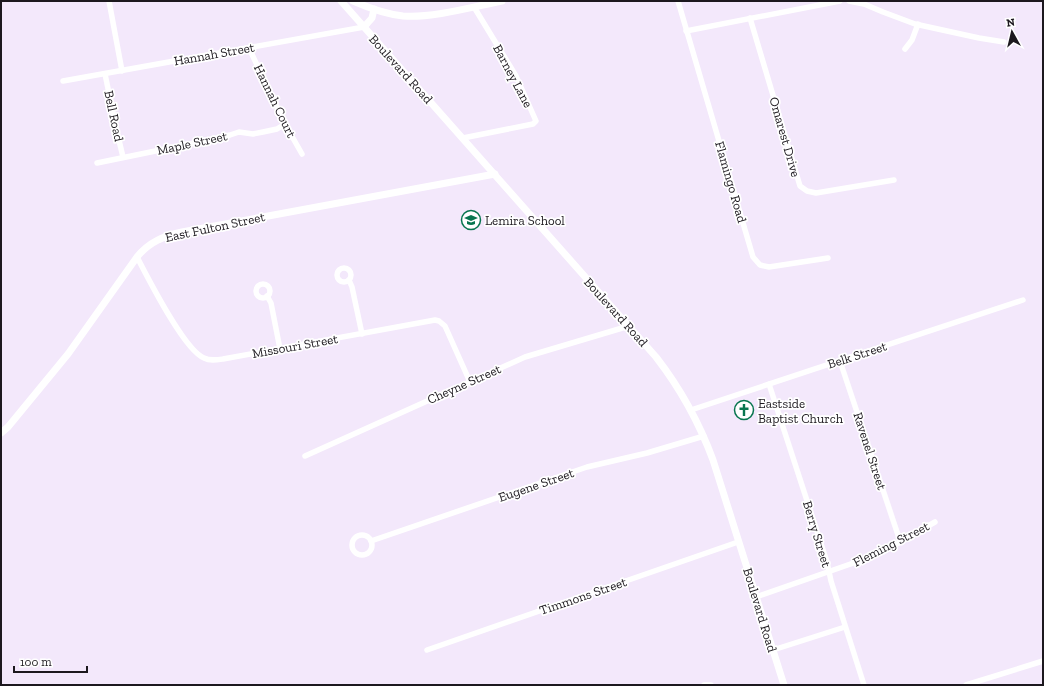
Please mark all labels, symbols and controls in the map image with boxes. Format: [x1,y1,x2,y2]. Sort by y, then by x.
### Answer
north arrow [992,12,1032,52]
text: N [1006,15,1016,30]
street label: Boulevard Road [366,31,436,107]
street label: Hannah Street [173,40,256,68]
street label: Barney Lane [490,42,536,110]
street label: Hannah Court [251,62,299,140]
street label: Bell Road [101,89,127,143]
street label: Omarest Drive [766,95,804,179]
street label: Maple Street [155,128,229,158]
street label: Flamingo Road [712,140,750,224]
street label: East Fulton Street [164,209,266,245]
school or university icon: Lemira School [460,209,482,231]
place label: Lemira School [485,213,565,228]
street label: Boulevard Road [581,274,651,350]
street label: Missouri Street [251,331,339,361]
street label: Belk Street [825,338,889,372]
street label: Cheyne Street [425,361,503,407]
place label: Eastside Baptist Church [758,396,844,426]
church icon: Eastside Baptist Church [733,399,755,421]
street label: Ravenel Street [850,410,890,492]
street label: Eugene Street [496,465,576,505]
street label: Berry Street [800,499,834,569]
street label: Fleming Street [850,518,932,570]
street label: Boulevard Road [740,566,780,654]
street label: Timmons Street [537,574,629,618]
scale bar [14,648,87,674]
text: 100 m [20,655,52,669]

